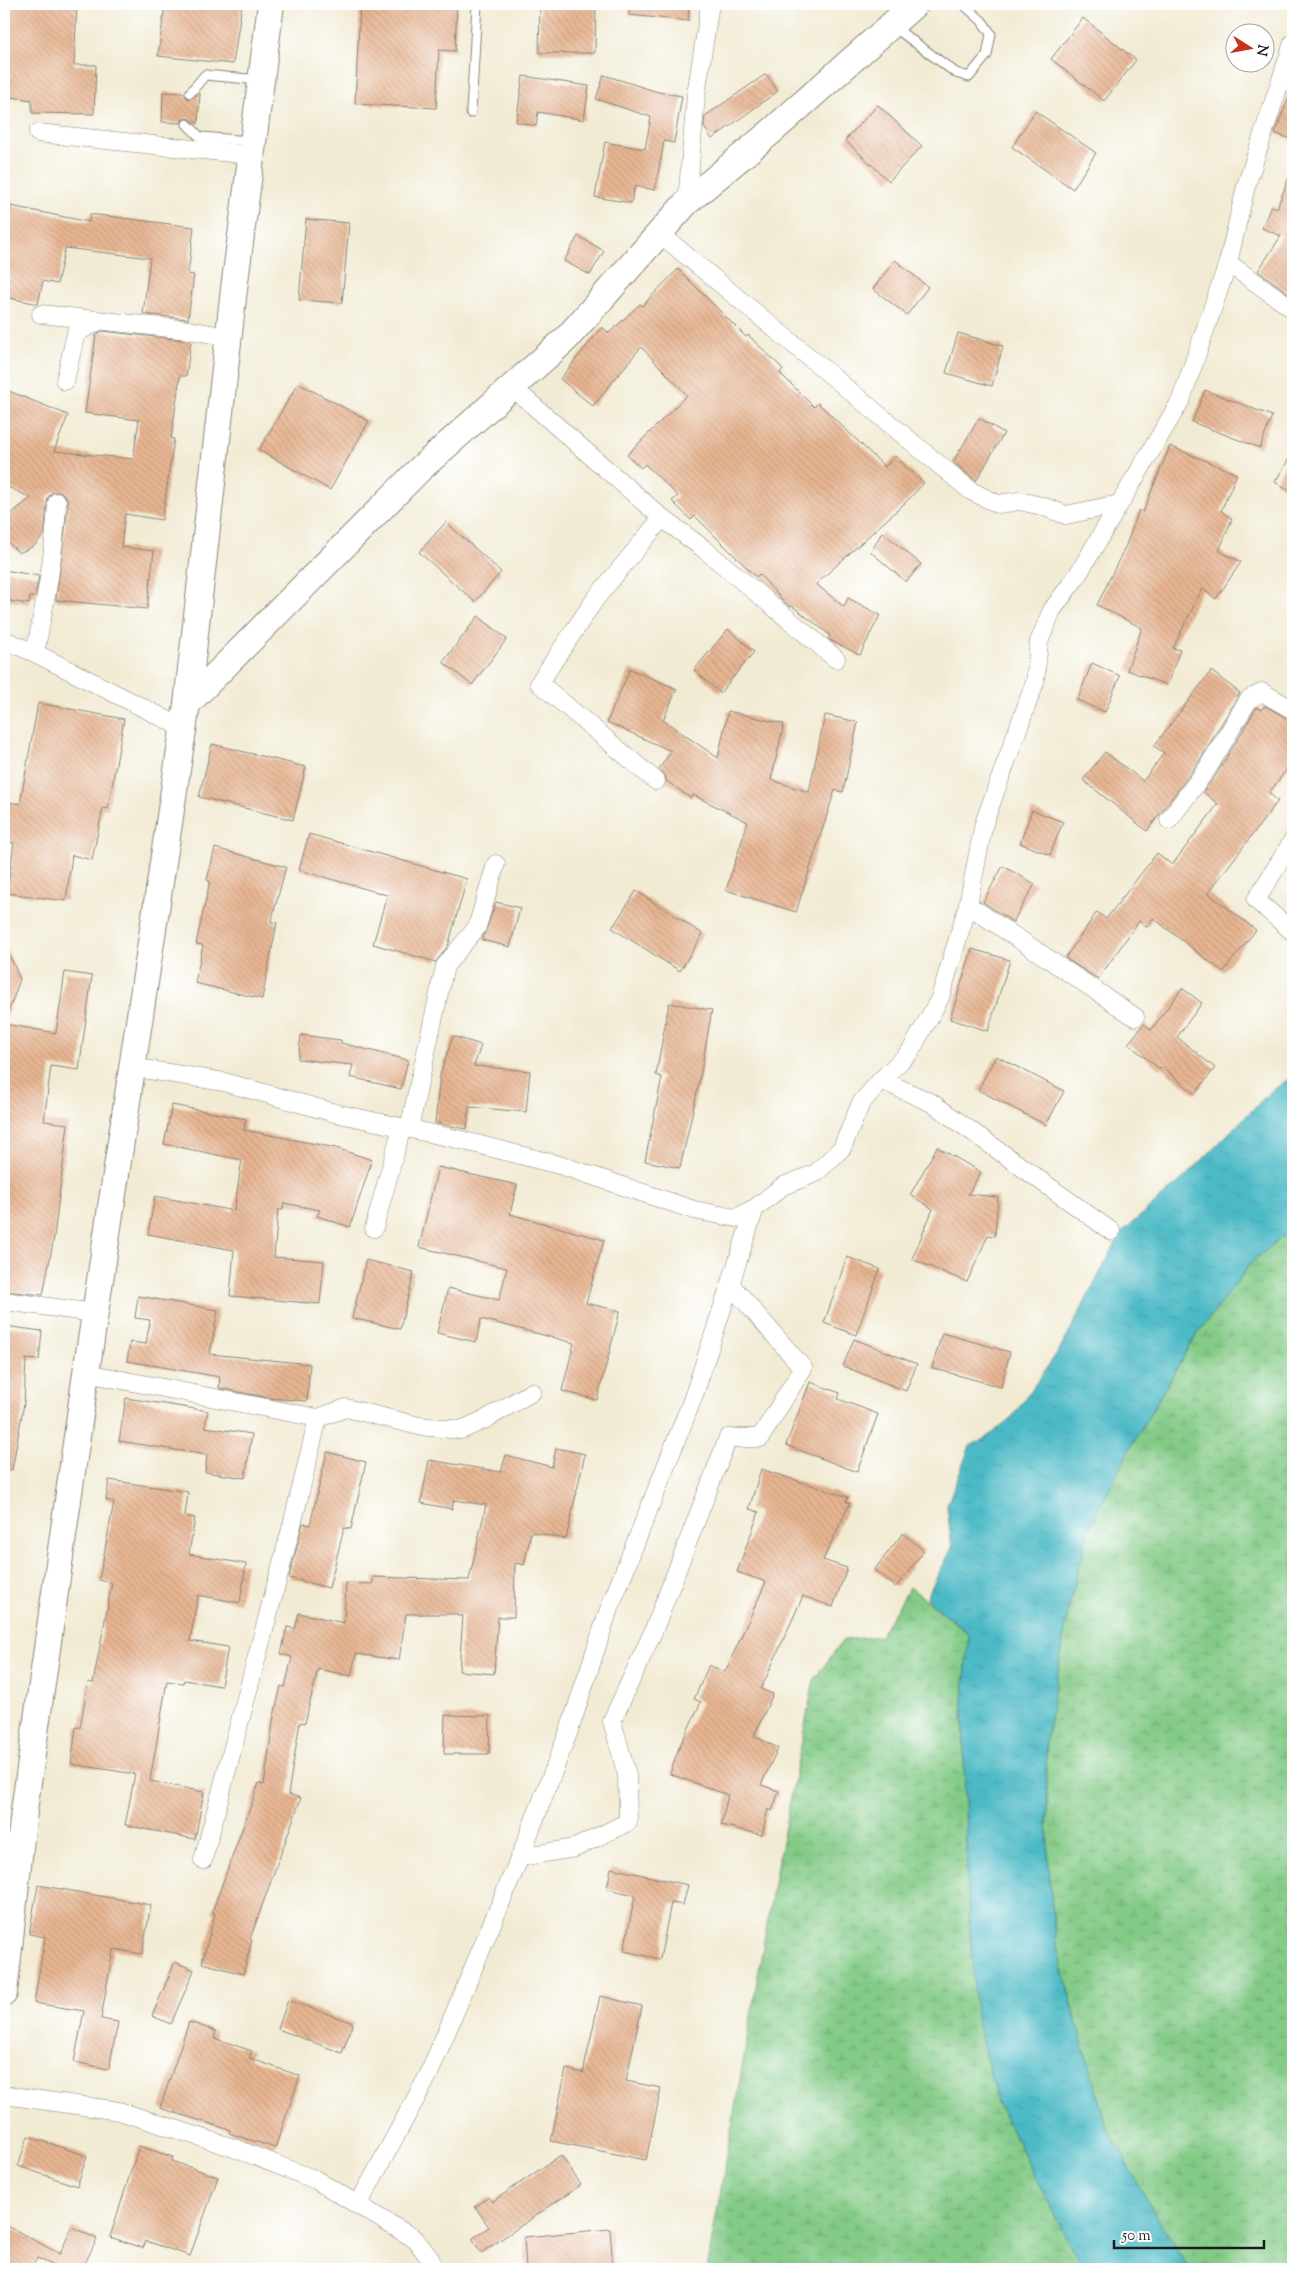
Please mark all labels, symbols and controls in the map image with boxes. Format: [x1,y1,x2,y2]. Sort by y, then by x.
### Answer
north arrow [1224,22,1274,72]
text: N [1250,43,1272,57]
scale bar [1114,2218,1264,2250]
text: 50 m [1121,2226,1151,2247]

